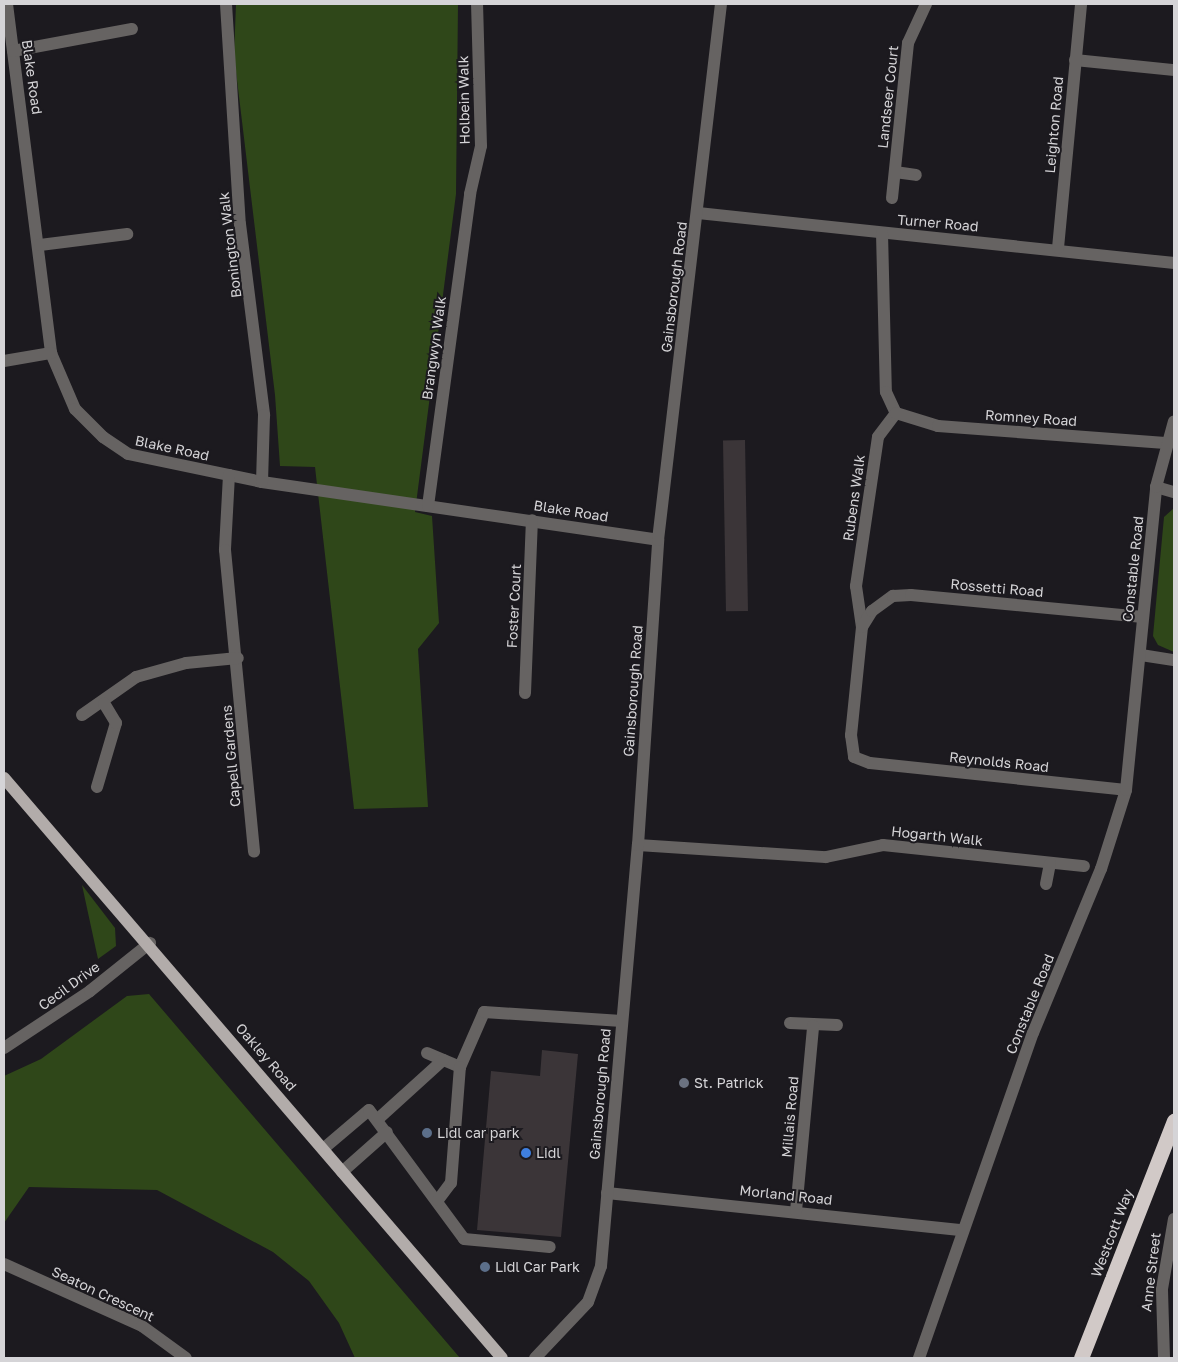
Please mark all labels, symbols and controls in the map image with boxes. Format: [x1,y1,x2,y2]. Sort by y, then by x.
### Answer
street label: Blake Road [18,39,46,115]
street label: Landseer Court [874,45,902,149]
street label: Holbein Walk [455,55,473,145]
street label: Leighton Road [1041,76,1067,174]
street label: Bonington Walk [215,191,245,299]
street label: Turner Road [897,211,979,235]
street label: Gainsborough Road [658,221,690,353]
street label: Brangwyn Walk [418,295,450,401]
street label: Romney Road [984,406,1078,430]
street label: Blake Road [133,432,211,464]
street label: Rubens Walk [840,454,868,542]
street label: Blake Road [532,497,610,525]
street label: Constable Road [1119,515,1147,623]
street label: Foster Court [503,563,525,649]
street label: Rossetti Road [950,576,1044,600]
street label: Gainsborough Road [620,625,646,757]
street label: Capell Gardens [218,704,244,808]
street label: Reynolds Road [948,748,1050,776]
street label: Hogarth Walk [890,823,984,849]
street label: Constable Road [1002,952,1058,1056]
street label: Cecil Drive [35,958,103,1014]
street label: Oakley Road [232,1020,300,1094]
street label: Gainsborough Road [586,1028,614,1160]
place label: St. Patrick [694,1075,764,1091]
street label: Millais Road [778,1076,802,1158]
marker: St. Patrick [678,1077,690,1089]
place label: Lidl car park [437,1125,520,1141]
marker: Lidl car park [421,1127,433,1139]
place label: Lidl [536,1145,561,1161]
marker: Lidl [520,1147,532,1159]
street label: Morland Road [739,1182,833,1208]
street label: Westcott Way [1088,1187,1136,1279]
street label: Anne Street [1138,1231,1164,1313]
place label: Lidl Car Park [495,1259,580,1275]
marker: Lidl Car Park [479,1261,491,1273]
street label: Seaton Crescent [49,1263,157,1325]

